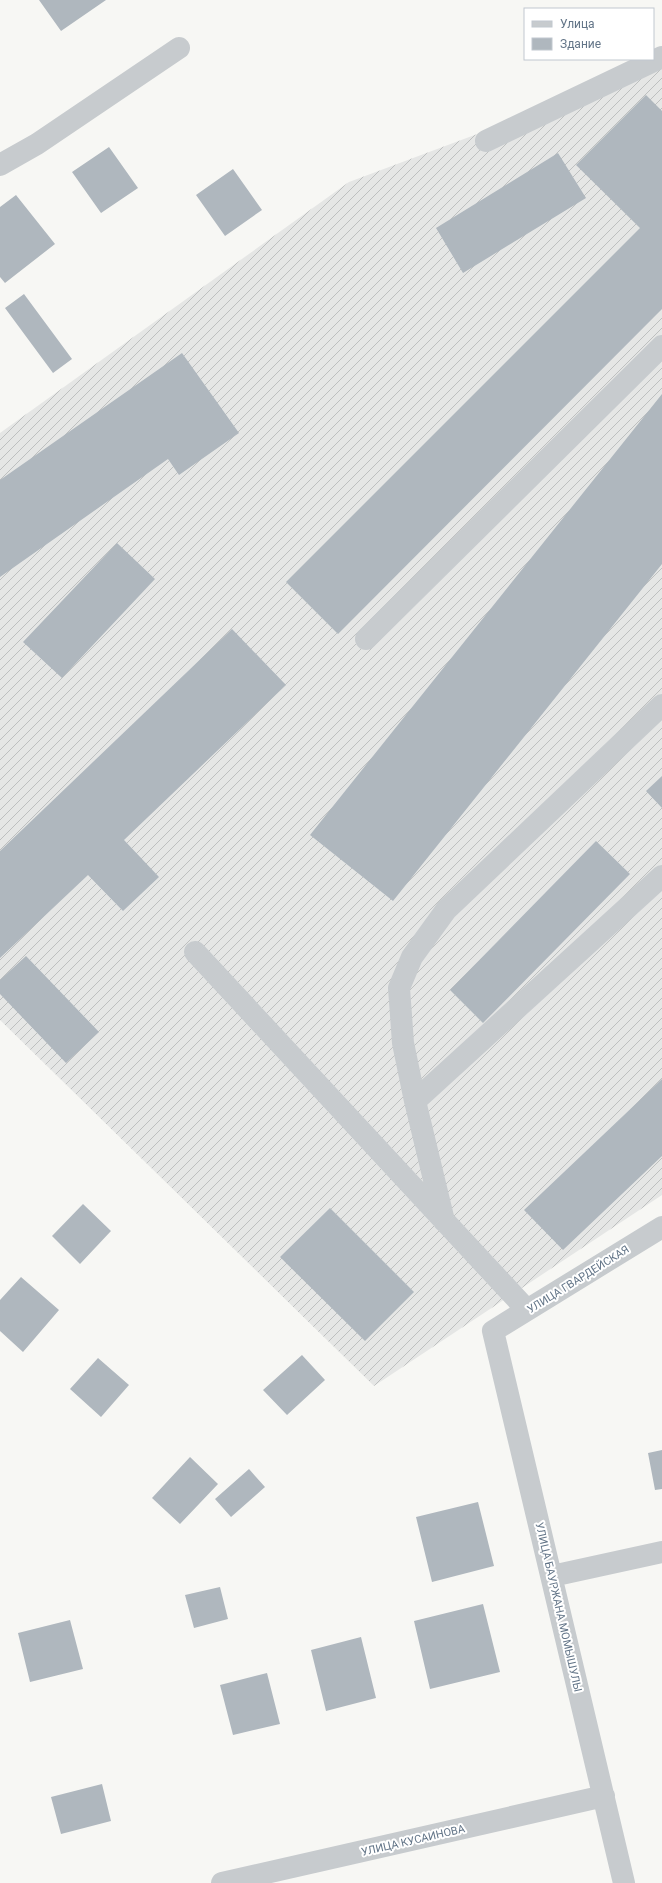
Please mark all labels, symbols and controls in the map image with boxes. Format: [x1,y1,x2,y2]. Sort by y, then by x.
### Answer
legend [524,8,654,60]
text: Улица [560,17,595,31]
text: Здание [560,37,601,51]
street label: УЛИЦА ГВАРДЕЙСКАЯ [525,1243,632,1316]
street label: УЛИЦА БАУРЖАНА МОМЫШУЛЫ [533,1521,584,1693]
street label: УЛИЦА КУСАИНОВА [360,1822,467,1859]

